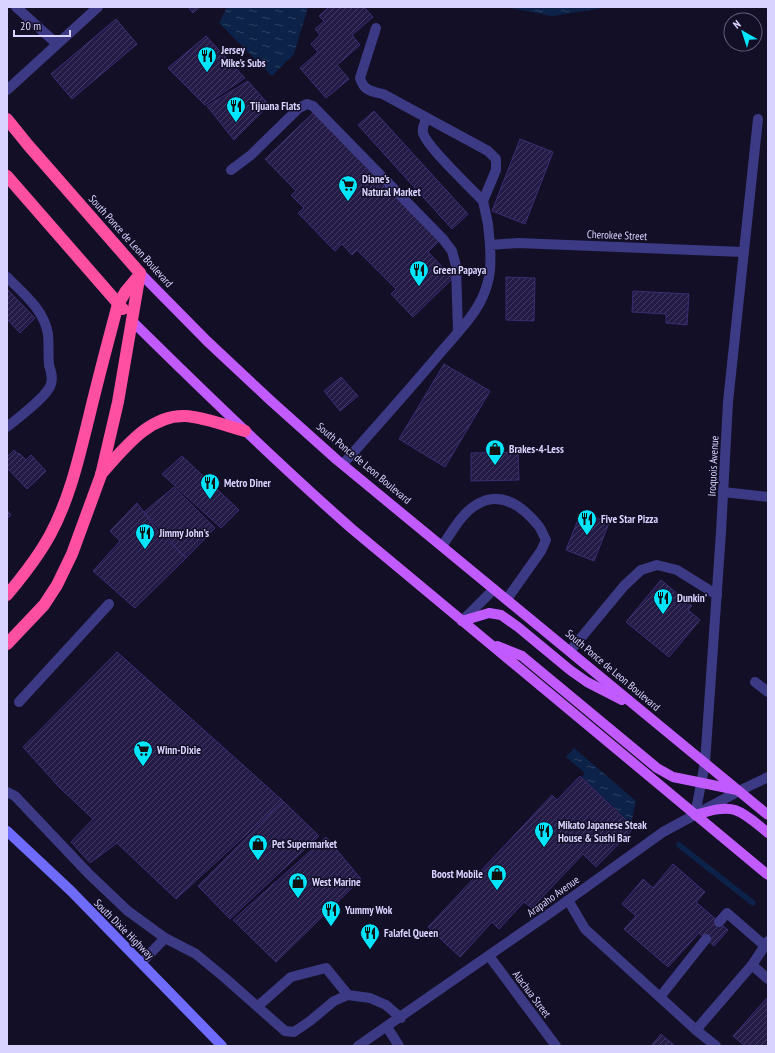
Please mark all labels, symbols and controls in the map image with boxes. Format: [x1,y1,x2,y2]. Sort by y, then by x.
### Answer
scale bar [14,12,70,38]
north arrow [723,12,763,52]
text: N [730,17,743,32]
text: 20 m [20,18,41,33]
place label: Jersey Mike's Subs [220,43,266,70]
restaurant icon: Jersey Mike's Subs [196,45,218,73]
restaurant icon: Tijuana Flats [225,95,247,123]
place label: Tijuana Flats [250,99,300,113]
place label: Diane's Natural Market [362,172,421,199]
supermarket icon: Diane's Natural Market [337,174,359,202]
street label: South Ponce de Leon Boulevard [86,192,176,290]
street label: Cherokee Street [587,227,647,243]
restaurant icon: Green Papaya [408,259,430,287]
place label: Green Papaya [433,263,487,277]
street label: South Ponce de Leon Boulevard [314,419,414,507]
street label: Iroquois Avenue [704,435,722,497]
shop icon: Brakes-4-Less [484,438,506,466]
place label: Brakes-4-Less [509,442,564,456]
restaurant icon: Metro Diner [199,472,221,500]
place label: Metro Diner [224,476,272,490]
restaurant icon: Five Star Pizza [576,508,598,536]
place label: Five Star Pizza [601,512,659,526]
restaurant icon: Jimmy John's [134,522,156,550]
place label: Jimmy John's [158,526,209,540]
restaurant icon: Dunkin' [652,587,674,615]
place label: Dunkin' [677,591,707,605]
street label: South Ponce de Leon Boulevard [563,626,663,714]
supermarket icon: Winn-Dixie [132,739,154,767]
place label: Winn-Dixie [156,743,201,757]
place label: Mikato Japanese Steak House & Sushi Bar [558,818,647,845]
restaurant icon: Mikato Japanese Steak House & Sushi Bar [533,820,555,848]
shop icon: Pet Supermarket [247,833,269,861]
place label: Pet Supermarket [272,837,338,851]
shop icon: Boost Mobile [486,863,508,891]
place label: Boost Mobile [432,867,483,881]
shop icon: West Marine [287,871,309,899]
street label: Arapaho Avenue [524,872,582,920]
place label: West Marine [311,875,361,889]
street label: South Dixie Highway [91,896,158,963]
restaurant icon: Yummy Wok [320,899,342,927]
place label: Yummy Wok [344,903,393,917]
restaurant icon: Falafel Queen [359,922,381,950]
place label: Falafel Queen [384,926,438,940]
street label: Alachua Street [510,968,554,1020]

